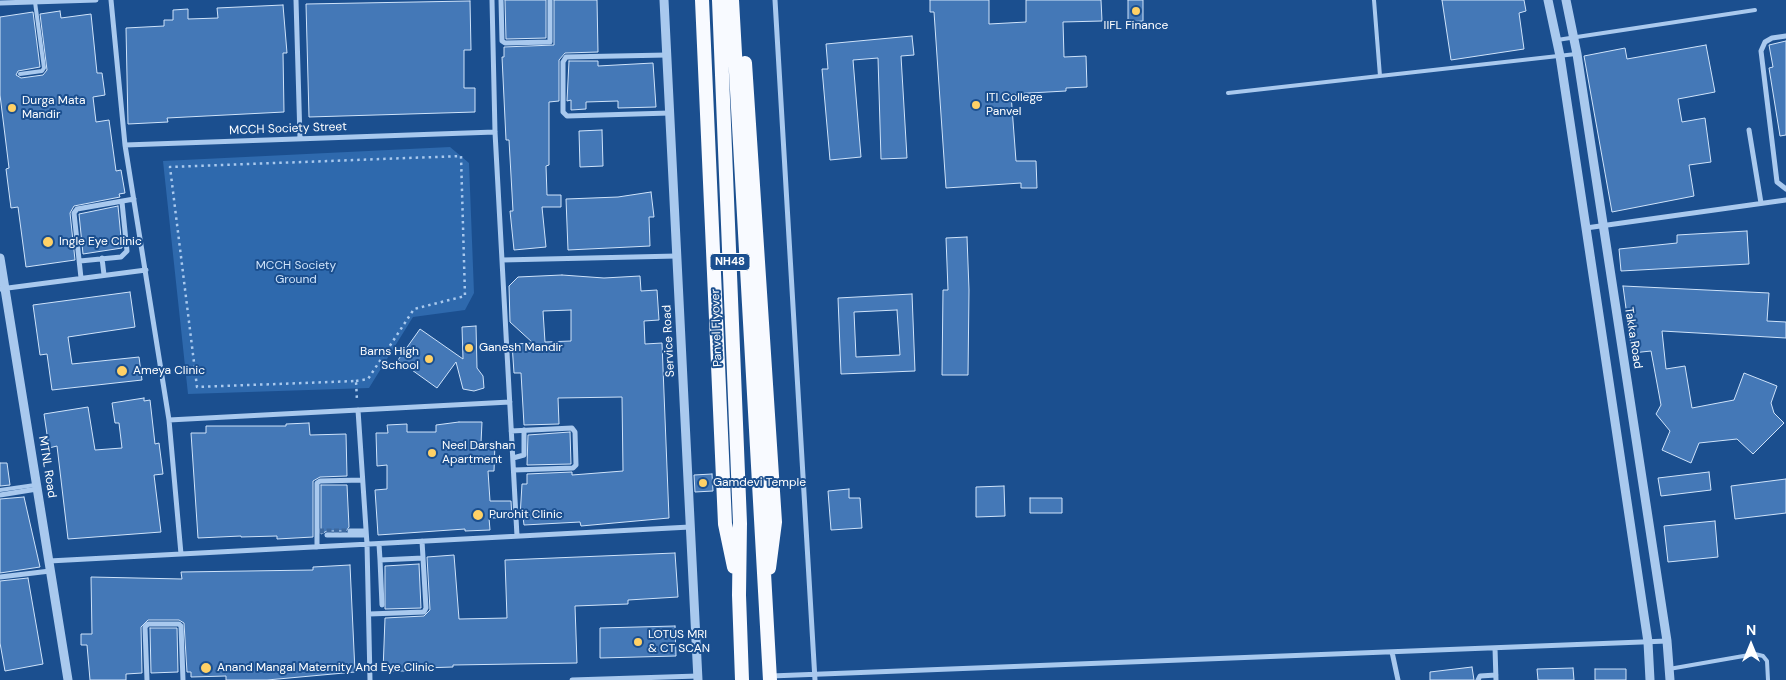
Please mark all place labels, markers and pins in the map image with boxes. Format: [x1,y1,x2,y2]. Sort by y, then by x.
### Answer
marker: IIFL Finance [1130,5,1142,17]
place label: IIFL Finance [1104,19,1168,33]
place label: ITI College Panvel [986,91,1043,119]
place label: Durga Mata Mandir [22,94,86,122]
marker: ITI College Panvel [970,99,982,111]
marker: Durga Mata Mandir [6,102,18,114]
marker: Ingle Eye Clinic [41,235,55,249]
place label: Ingle Eye Clinic [59,235,142,249]
place label: Ganesh Mandir [479,341,563,355]
marker: Ganesh Mandir [463,342,475,354]
place label: Barns High School [360,345,419,373]
marker: Barns High School [423,353,435,365]
marker: Ameya Clinic [115,364,129,378]
place label: Ameya Clinic [133,364,205,378]
place label: Neel Darshan Apartment [442,439,515,467]
marker: Neel Darshan Apartment [426,447,438,459]
place label: Gamdevi Temple [713,476,806,490]
marker: Gamdevi Temple [697,477,709,489]
marker: Purohit Clinic [471,508,485,522]
place label: Purohit Clinic [489,508,563,522]
place label: LOTUS MRI & CT SCAN [648,628,710,656]
marker: LOTUS MRI & CT SCAN [632,636,644,648]
marker: Anand Mangal Maternity And Eye Clinic [199,661,213,675]
place label: Anand Mangal Maternity And Eye Clinic [217,661,434,675]

